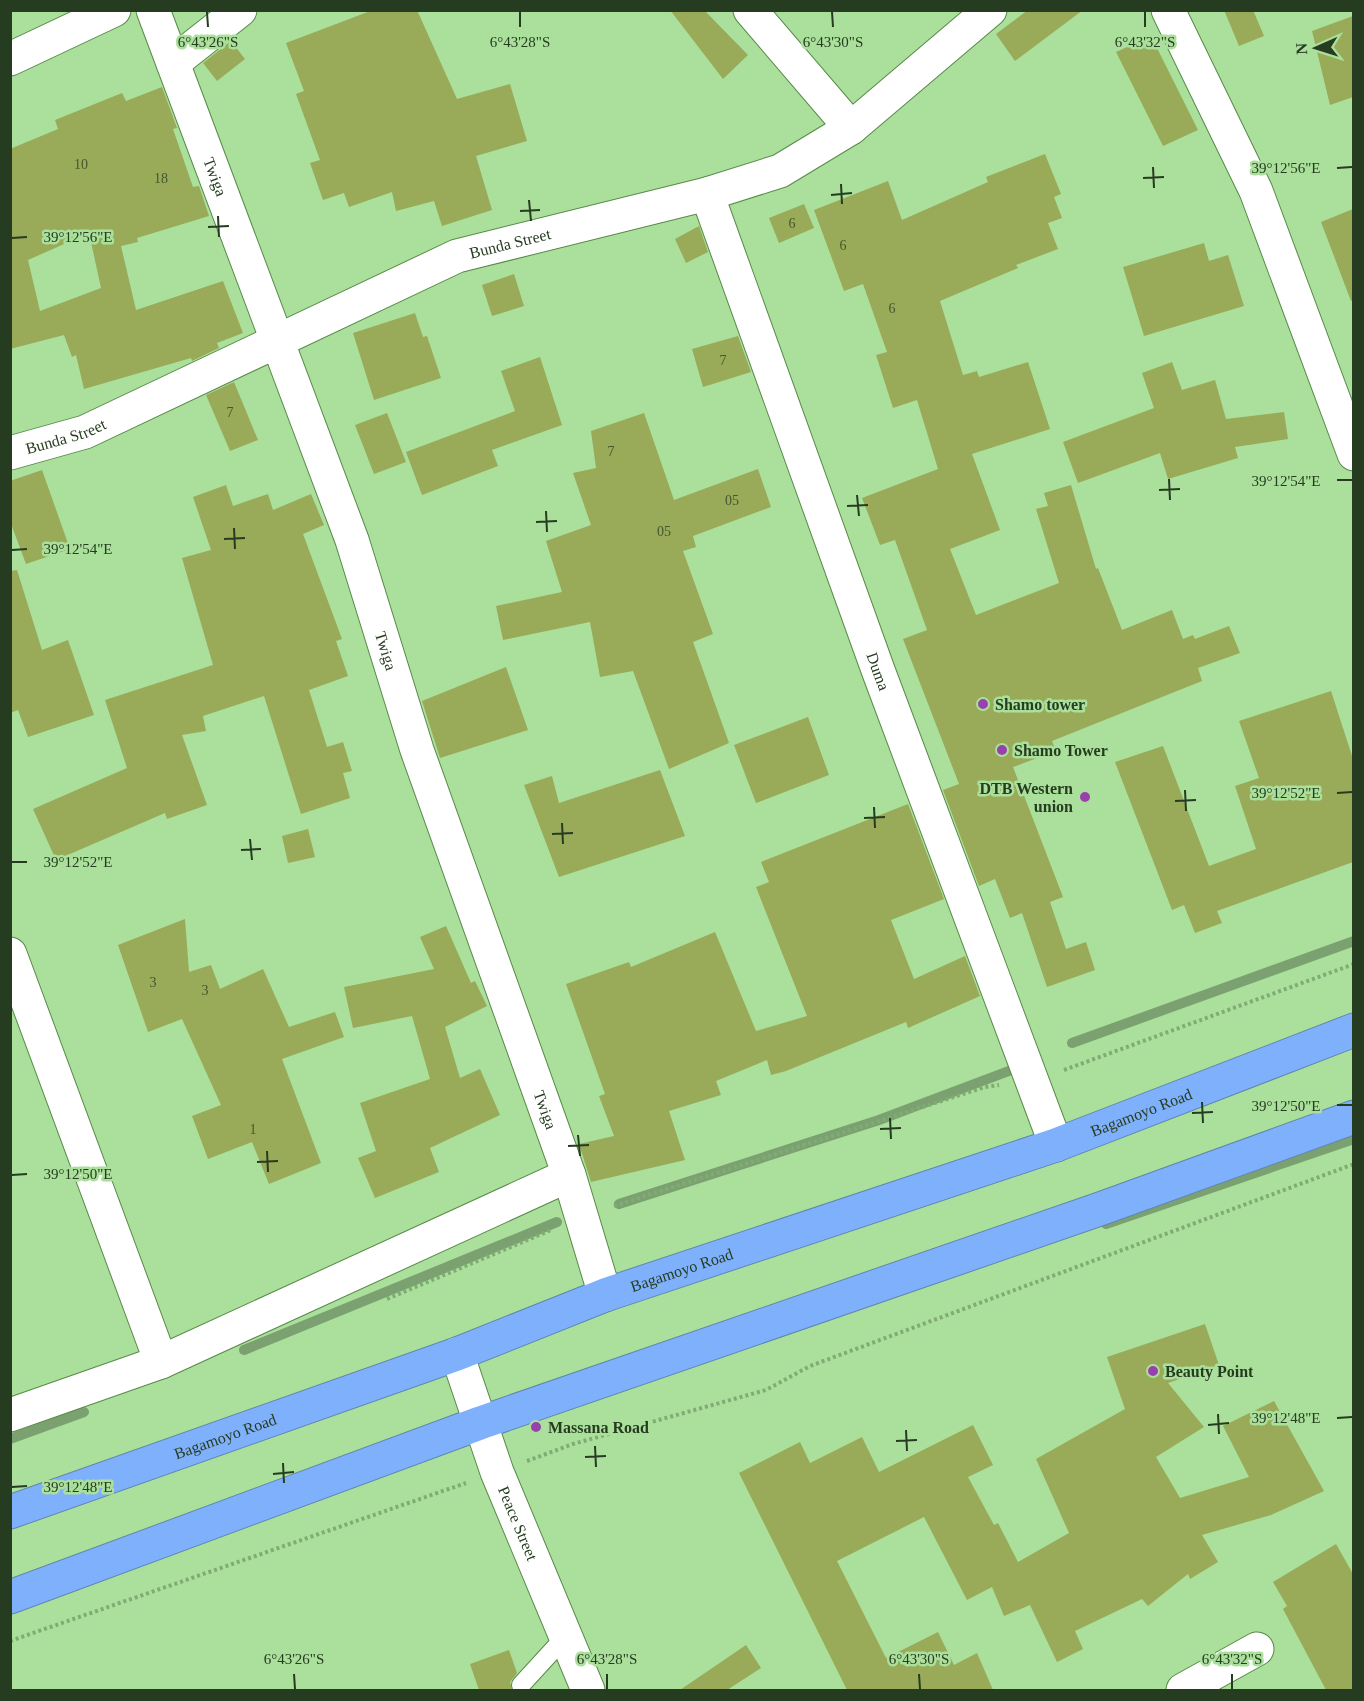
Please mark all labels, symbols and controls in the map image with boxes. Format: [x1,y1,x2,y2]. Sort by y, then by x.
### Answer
north arrow [1286,18,1346,78]
text: 6°43'26"S [178,34,238,50]
text: 6°43'28"S [490,34,550,50]
text: 6°43'30"S [803,34,863,50]
text: 6°43'32"S [1115,34,1175,50]
text: N [1293,42,1310,55]
street label: Twiga [201,155,231,198]
house number: 10 [74,157,88,172]
text: 39°12'56"E [1252,160,1321,176]
house number: 18 [154,171,168,186]
house number: 6 [789,216,796,231]
street label: Bunda Street [468,224,553,261]
text: 39°12'56"E [44,229,113,245]
house number: 6 [840,238,847,253]
house number: 6 [889,301,896,316]
house number: 7 [720,353,727,368]
house number: 7 [227,405,234,420]
street label: Bunda Street [24,415,109,457]
house number: 7 [608,444,615,459]
text: 39°12'54"E [1252,473,1321,489]
house number: 05 [725,493,739,508]
house number: 05 [657,524,671,539]
text: 39°12'54"E [44,541,113,557]
street label: Twiga [372,629,400,672]
street label: Duma [864,650,893,692]
place label: Shamo tower [995,696,1085,713]
marker: Shamo tower [976,697,990,711]
place label: Shamo Tower [1014,742,1108,759]
marker: Shamo Tower [995,743,1009,757]
place label: DTB Western union [980,780,1073,815]
text: 39°12'52"E [1252,785,1321,801]
marker: DTB Western union [1078,790,1092,804]
text: 39°12'52"E [44,854,113,870]
house number: 3 [150,975,157,990]
house number: 3 [202,983,209,998]
street label: Bagamoyo Road [1088,1085,1194,1139]
street label: Twiga [531,1088,560,1131]
text: 39°12'50"E [1252,1098,1321,1114]
house number: 1 [250,1122,257,1137]
text: 39°12'50"E [44,1166,113,1182]
street label: Bagamoyo Road [628,1245,735,1295]
place label: Beauty Point [1165,1363,1254,1381]
marker: Beauty Point [1146,1364,1160,1378]
street label: Bagamoyo Road [172,1410,278,1462]
text: 39°12'48"E [1252,1410,1321,1426]
place label: Massana Road [548,1419,649,1436]
marker: Massana Road [529,1420,543,1434]
text: 39°12'48"E [44,1479,113,1495]
street label: Peace Street [495,1484,542,1563]
text: 6°43'26"S [264,1651,324,1667]
text: 6°43'28"S [577,1651,637,1667]
text: 6°43'30"S [889,1651,949,1667]
text: 6°43'32"S [1202,1651,1262,1667]

